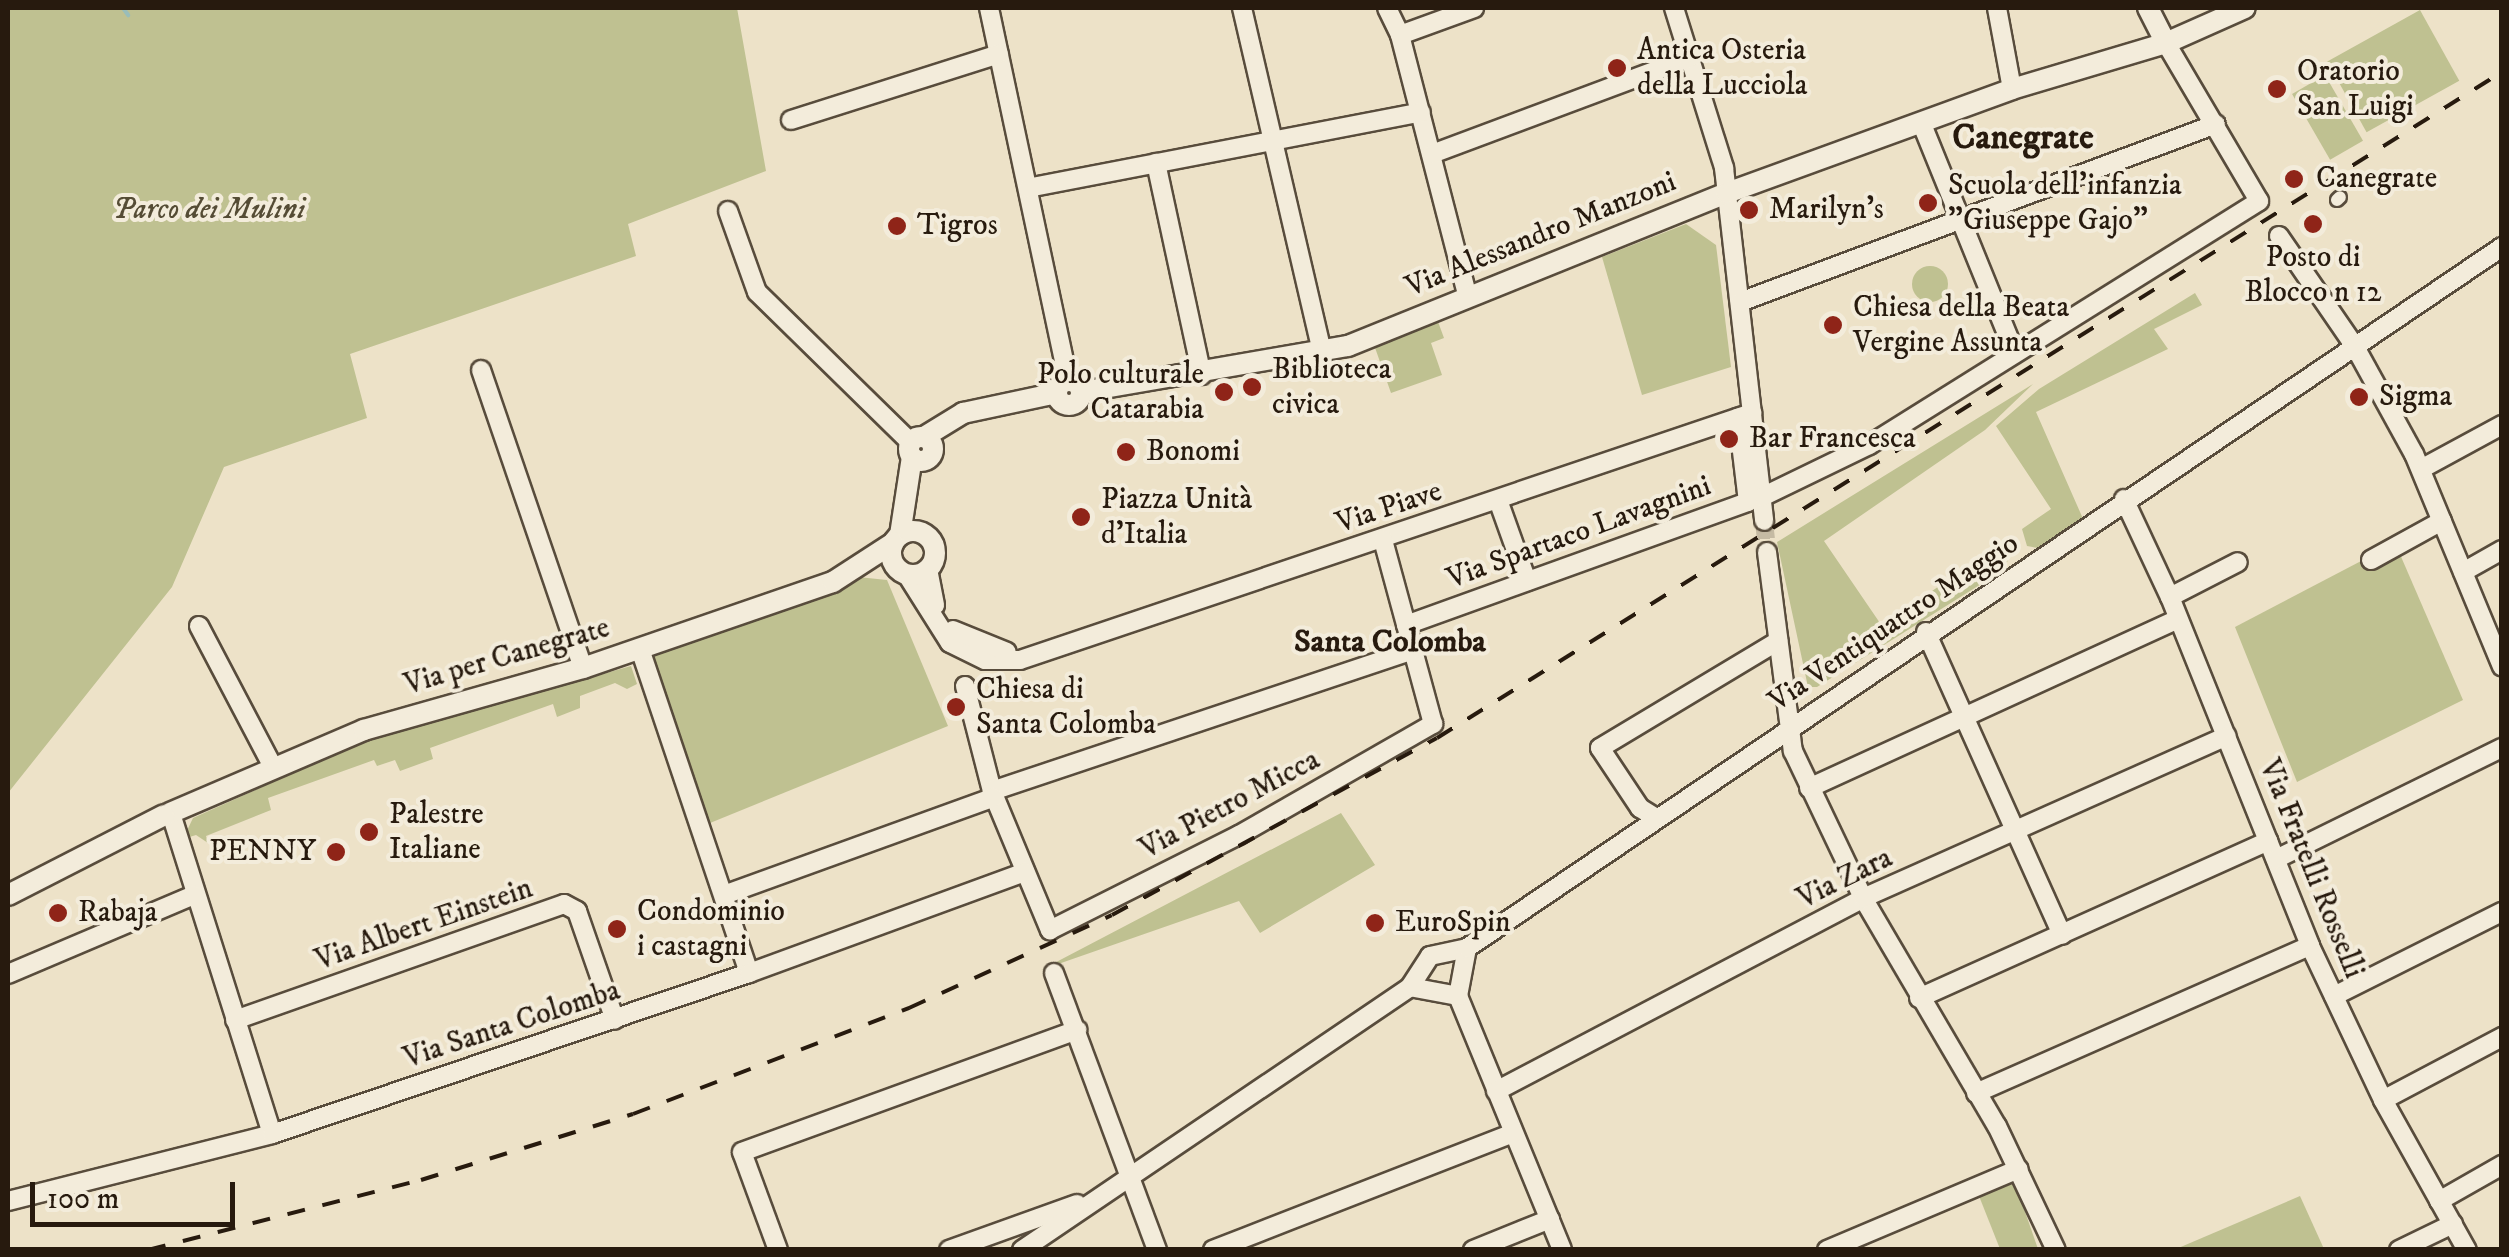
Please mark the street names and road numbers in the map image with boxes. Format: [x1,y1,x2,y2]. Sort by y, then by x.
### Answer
street label: Via Alessandro Manzoni [1401,164,1681,306]
street label: Via Spartaco Lavagnini [1442,468,1716,598]
street label: Via Piave [1332,474,1446,542]
street label: Via Ventiquattro Maggio [1762,526,2026,720]
street label: Via per Canegrate [400,610,614,704]
street label: Via Pietro Micca [1134,742,1326,868]
street label: Via Fratelli Rosselli [2251,754,2371,984]
street label: Via Zara [1791,841,1899,917]
street label: Via Albert Einstein [311,871,537,979]
street label: Via Santa Colomba [399,973,625,1077]

